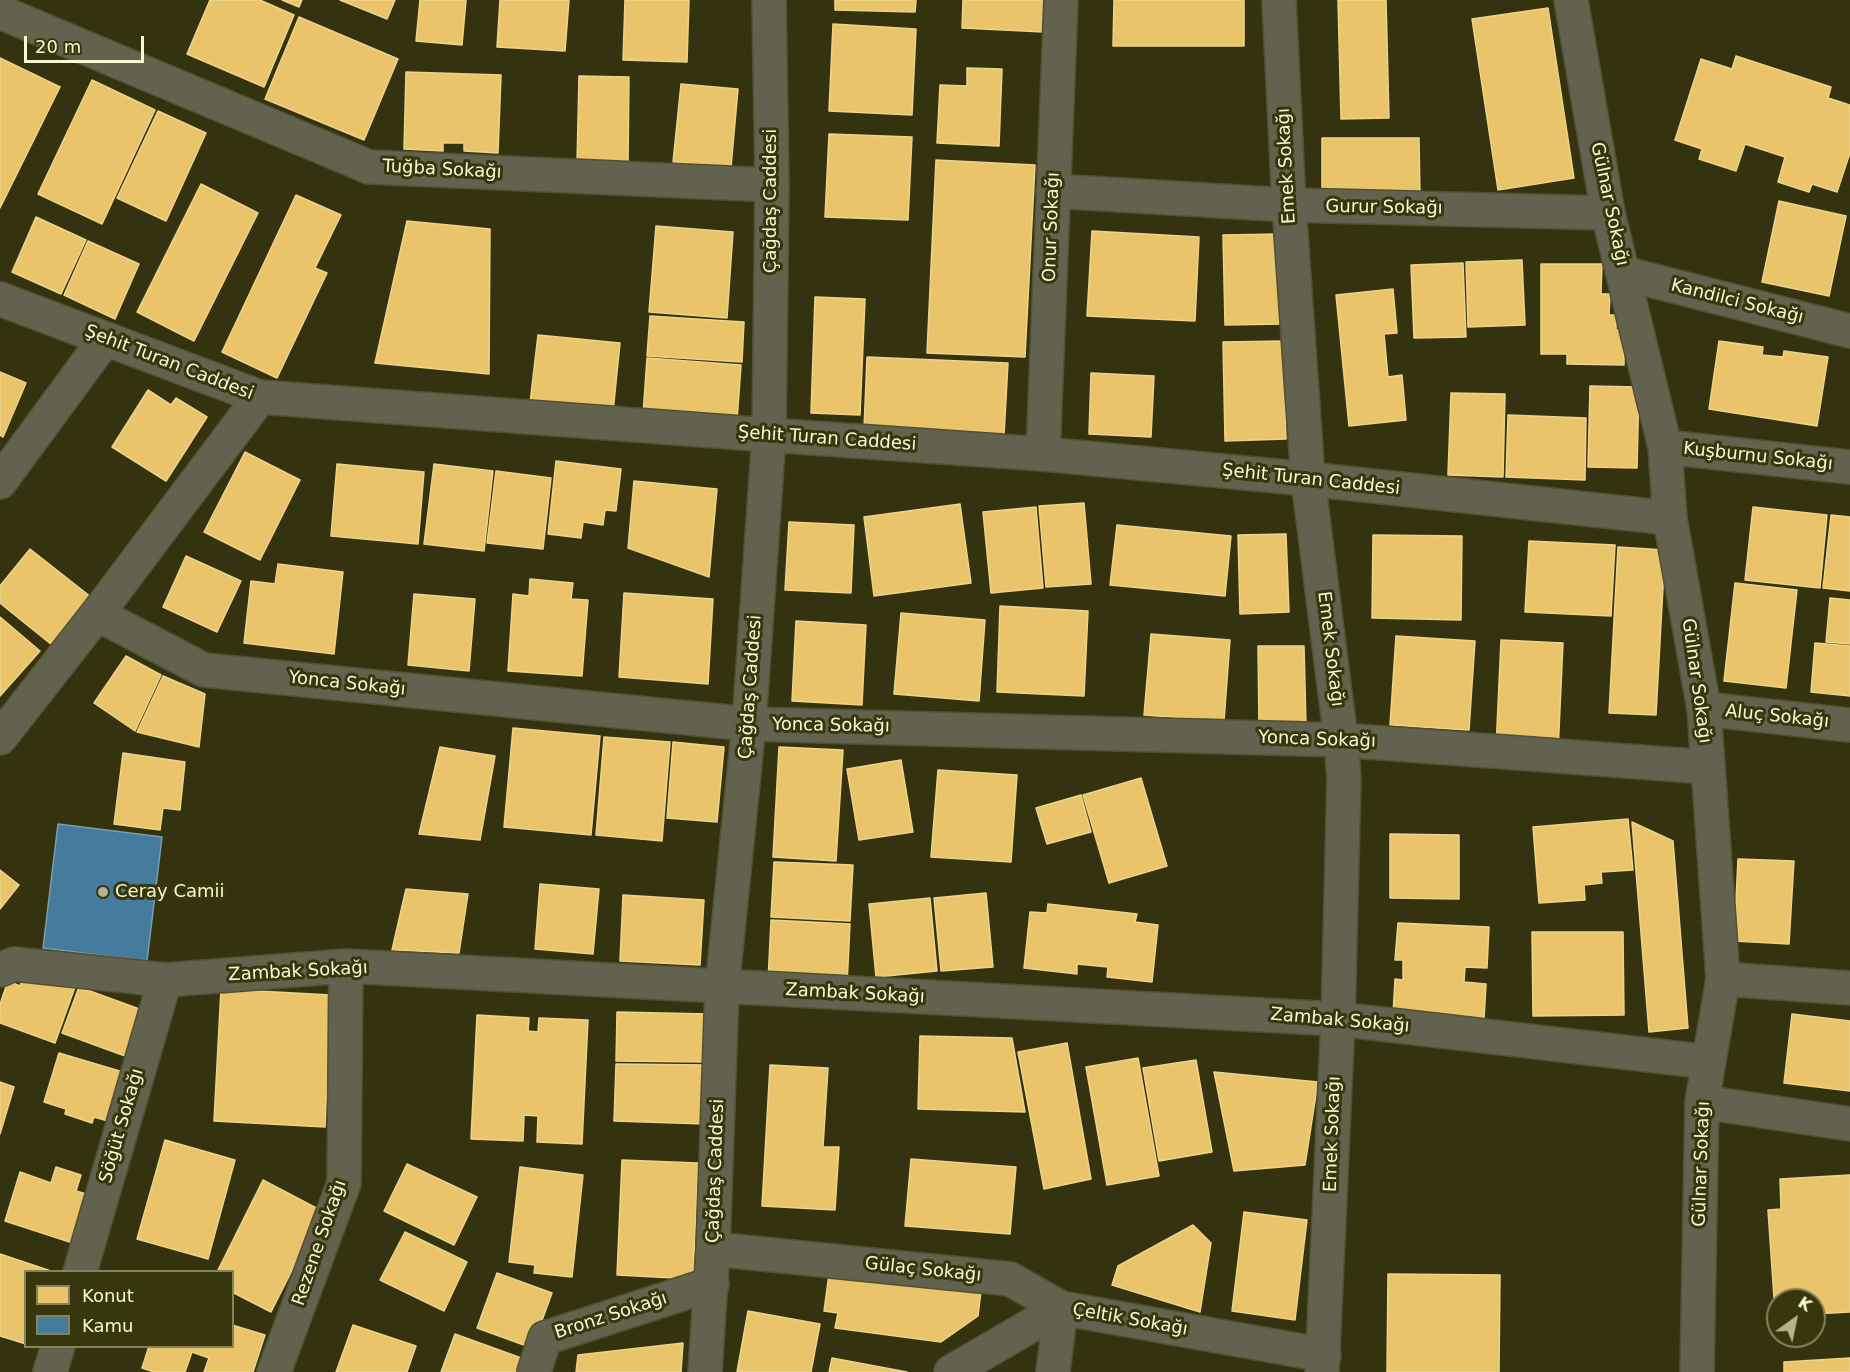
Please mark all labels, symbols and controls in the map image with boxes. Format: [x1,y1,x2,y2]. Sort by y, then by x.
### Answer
scale bar [27,24,147,62]
text: 20 m [35,36,81,57]
street label: Emek Sokağı [1273,107,1301,225]
street label: Çağdaş Caddesi [760,129,782,273]
street label: Gülnar Sokağı [1585,140,1633,268]
street label: Tuğba Sokağı [382,156,502,184]
street label: Onur Sokağı [1039,172,1065,282]
street label: Gurur Sokağı [1325,196,1443,220]
street label: Kandilci Sokağı [1668,275,1806,329]
street label: Şehit Turan Caddesi [82,321,256,405]
street label: Şehit Turan Caddesi [737,422,917,456]
street label: Kuşburnu Sokağı [1682,438,1834,476]
street label: Şehit Turan Caddesi [1221,460,1401,500]
street label: Emek Sokağı [1312,590,1348,708]
street label: Çağdaş Caddesi [735,614,767,760]
street label: Gülnar Sokağı [1677,617,1715,745]
street label: Yonca Sokağı [287,667,407,701]
street label: Aluç Sokağı [1724,701,1830,733]
street label: Yonca Sokağı [772,714,890,738]
street label: Yonca Sokağı [1258,727,1376,753]
place label: Ceray Camii [115,881,225,903]
marker: Ceray Camii [96,885,110,899]
street label: Zambak Sokağı [228,958,368,986]
street label: Zambak Sokağı [785,980,925,1008]
street label: Zambak Sokağı [1270,1004,1410,1038]
street label: Söğüt Sokağı [95,1066,149,1186]
street label: Emek Sokağı [1320,1076,1346,1192]
street label: Çağdaş Caddesi [703,1098,729,1244]
street label: Gülnar Sokağı [1689,1101,1715,1227]
street label: Rezene Sokağı [288,1177,352,1309]
street label: Gülaç Sokağı [864,1253,982,1287]
legend [24,1270,234,1348]
text: Konut [82,1285,134,1306]
street label: Bronz Sokağı [552,1288,670,1344]
north arrow [1766,1288,1826,1348]
text: K [1795,1293,1815,1316]
street label: Çeltik Sokağı [1071,1299,1189,1341]
text: Kamu [82,1315,133,1336]

